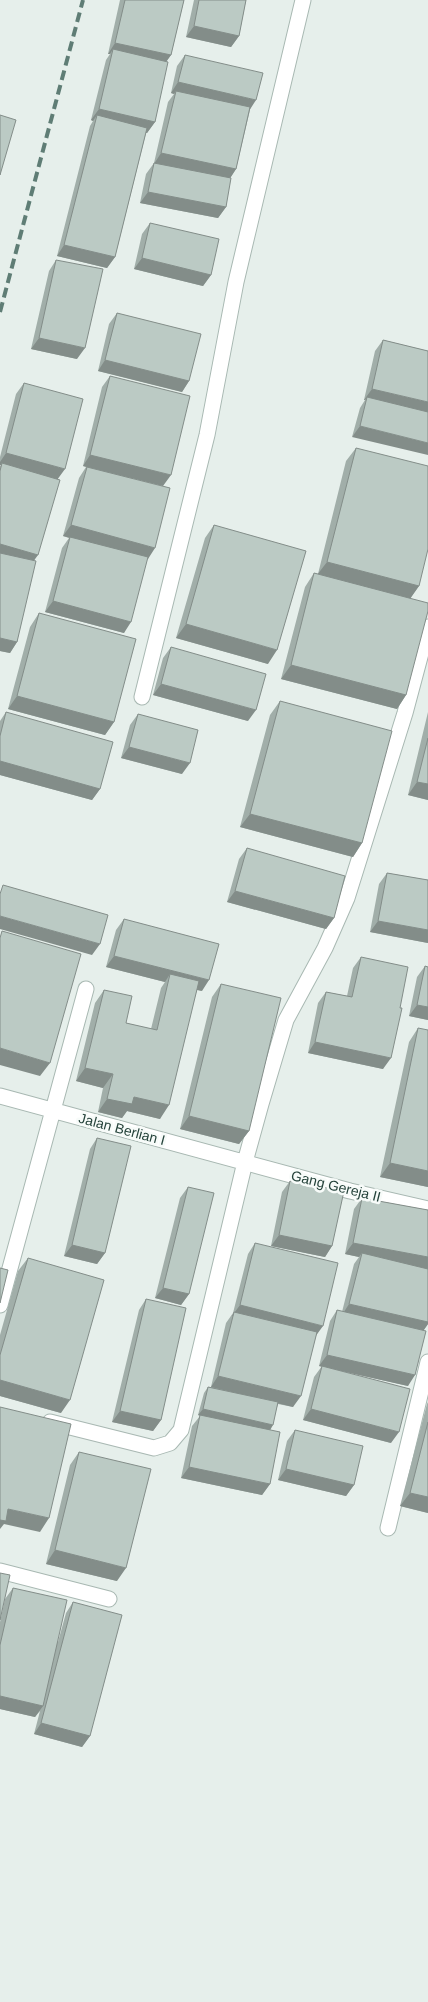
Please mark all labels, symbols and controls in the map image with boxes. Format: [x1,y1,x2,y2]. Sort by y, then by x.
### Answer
street label: Jalan Berlian I [77,1110,167,1148]
street label: Gang Gereja II [290,1167,382,1205]

